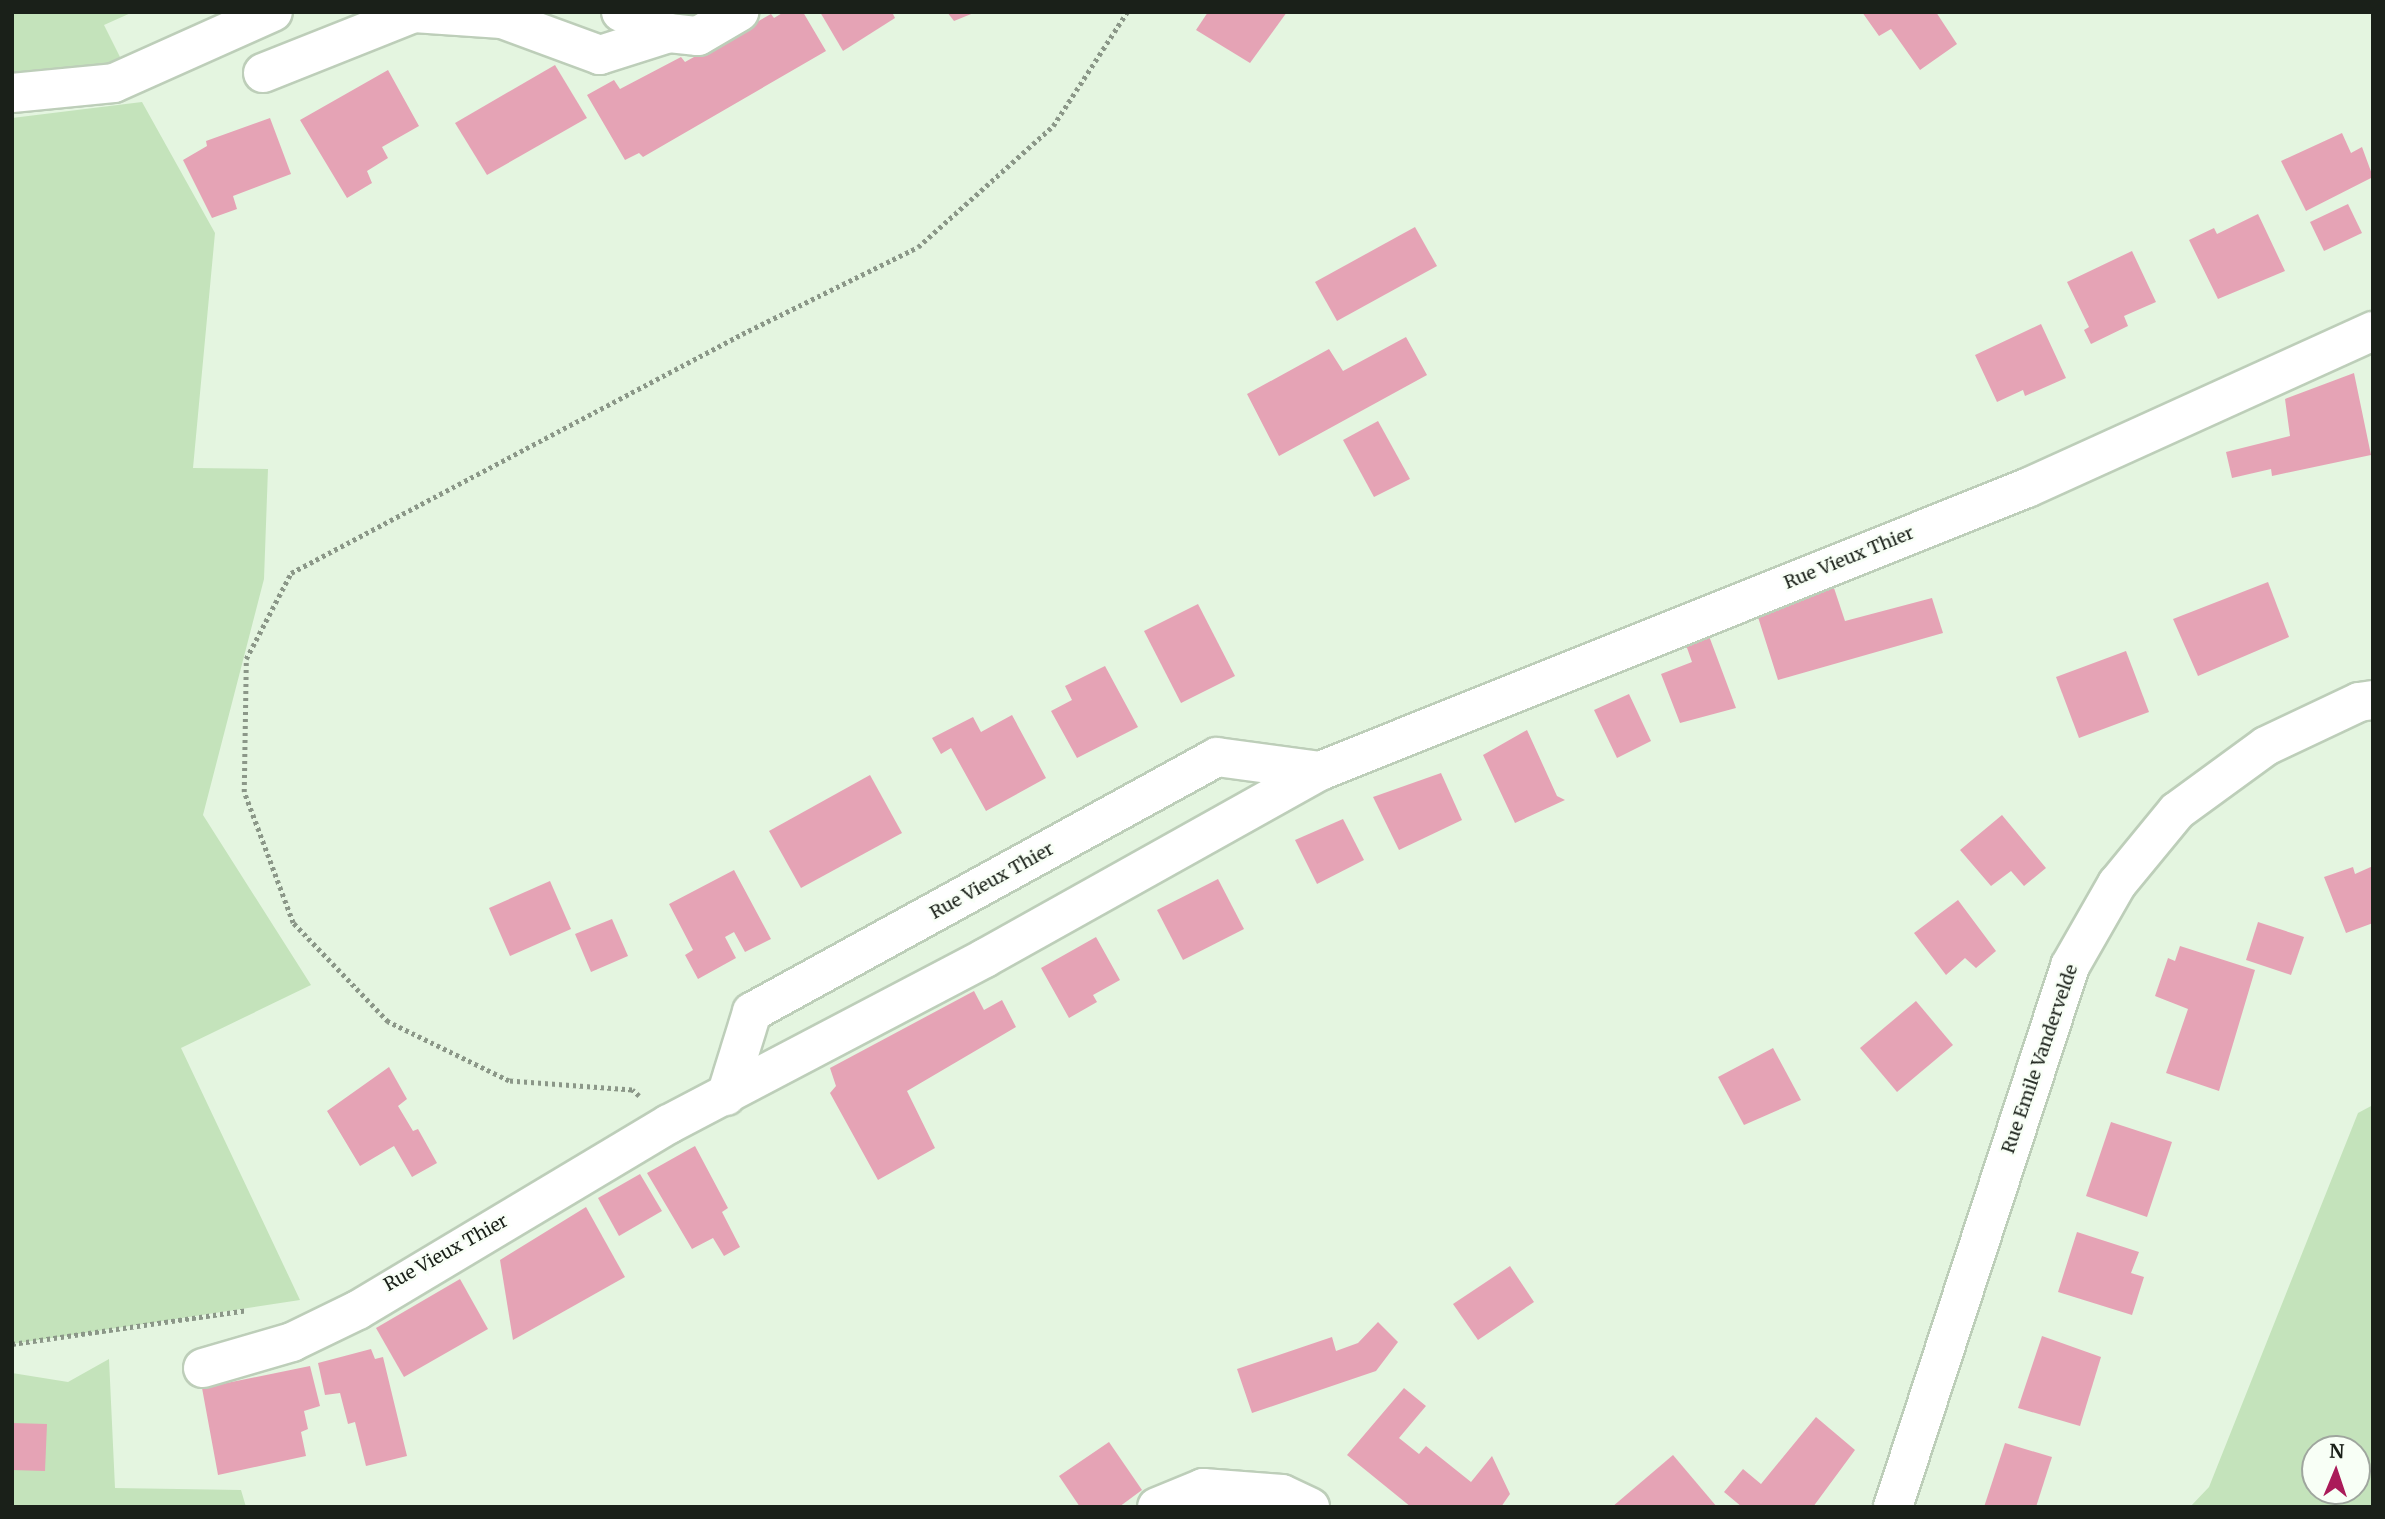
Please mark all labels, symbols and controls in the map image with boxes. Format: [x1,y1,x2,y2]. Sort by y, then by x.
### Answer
street label: Rue Vieux Thier [1781,522,1917,594]
street label: Rue Vieux Thier [926,838,1058,924]
street label: Rue Emile Vandervelde [1998,962,2082,1156]
street label: Rue Vieux Thier [380,1210,512,1296]
north arrow [2301,1435,2371,1505]
text: N [2329,1439,2345,1463]

